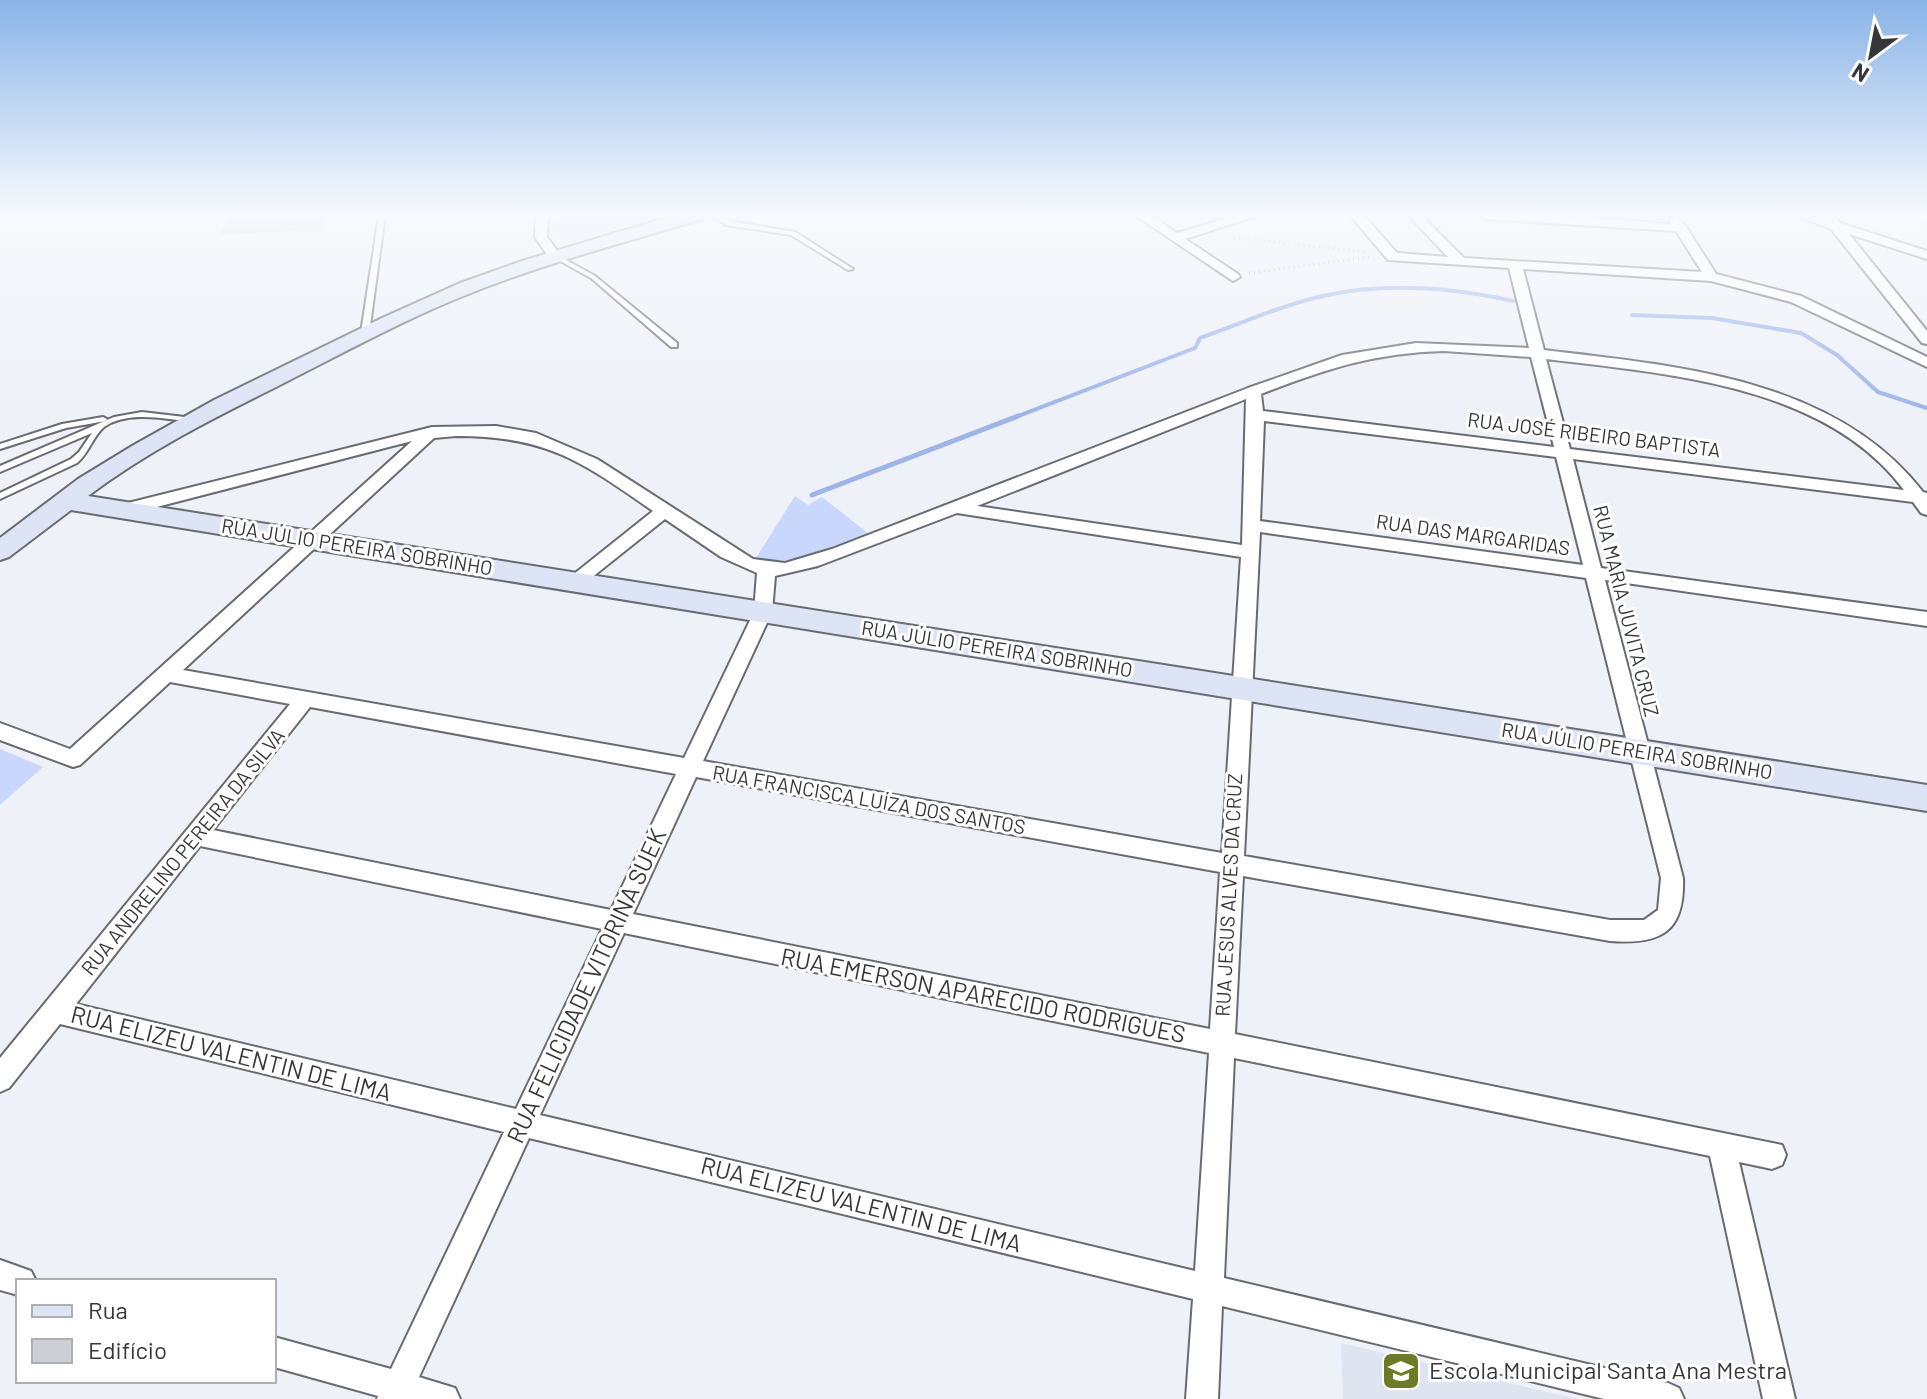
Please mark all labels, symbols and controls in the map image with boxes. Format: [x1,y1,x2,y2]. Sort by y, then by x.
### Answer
north arrow [1831,16,1911,96]
text: N [1847,59,1873,89]
street label: RUA JOSÉ RIBEIRO BAPTISTA [1466,407,1722,461]
street label: RUA MARIA JUVITA CRUZ [1589,502,1665,719]
street label: RUA DAS MARGARIDAS [1375,509,1572,560]
street label: RUA JÚLIO PEREIRA SOBRINHO [220,513,495,579]
street label: RUA JÚLIO PEREIRA SOBRINHO [860,615,1135,681]
street label: RUA JÚLIO PEREIRA SOBRINHO [1500,717,1775,783]
street label: RUA ANDRELINO PEREIRA DA SILVA [75,723,289,979]
street label: RUA FRANCISCA LUÍZA DOS SANTOS [711,760,1028,838]
street label: RUA JESUS ALVES DA CRUZ [1210,773,1246,1017]
street label: RUA FELICIDADE VITORINA SUEK [500,823,672,1147]
street label: RUA EMERSON APARECIDO RODRIGUES [778,941,1188,1048]
street label: RUA ELIZEU VALENTIN DE LIMA [68,999,395,1106]
street label: RUA ELIZEU VALENTIN DE LIMA [698,1150,1025,1257]
legend [16,1279,276,1383]
text: Rua [88,1295,128,1324]
text: Edifício [88,1335,167,1364]
school or university icon: Escola Municipal Santa Ana Mestra [1380,1350,1422,1392]
place label: Escola Municipal Santa Ana Mestra [1429,1355,1787,1384]

